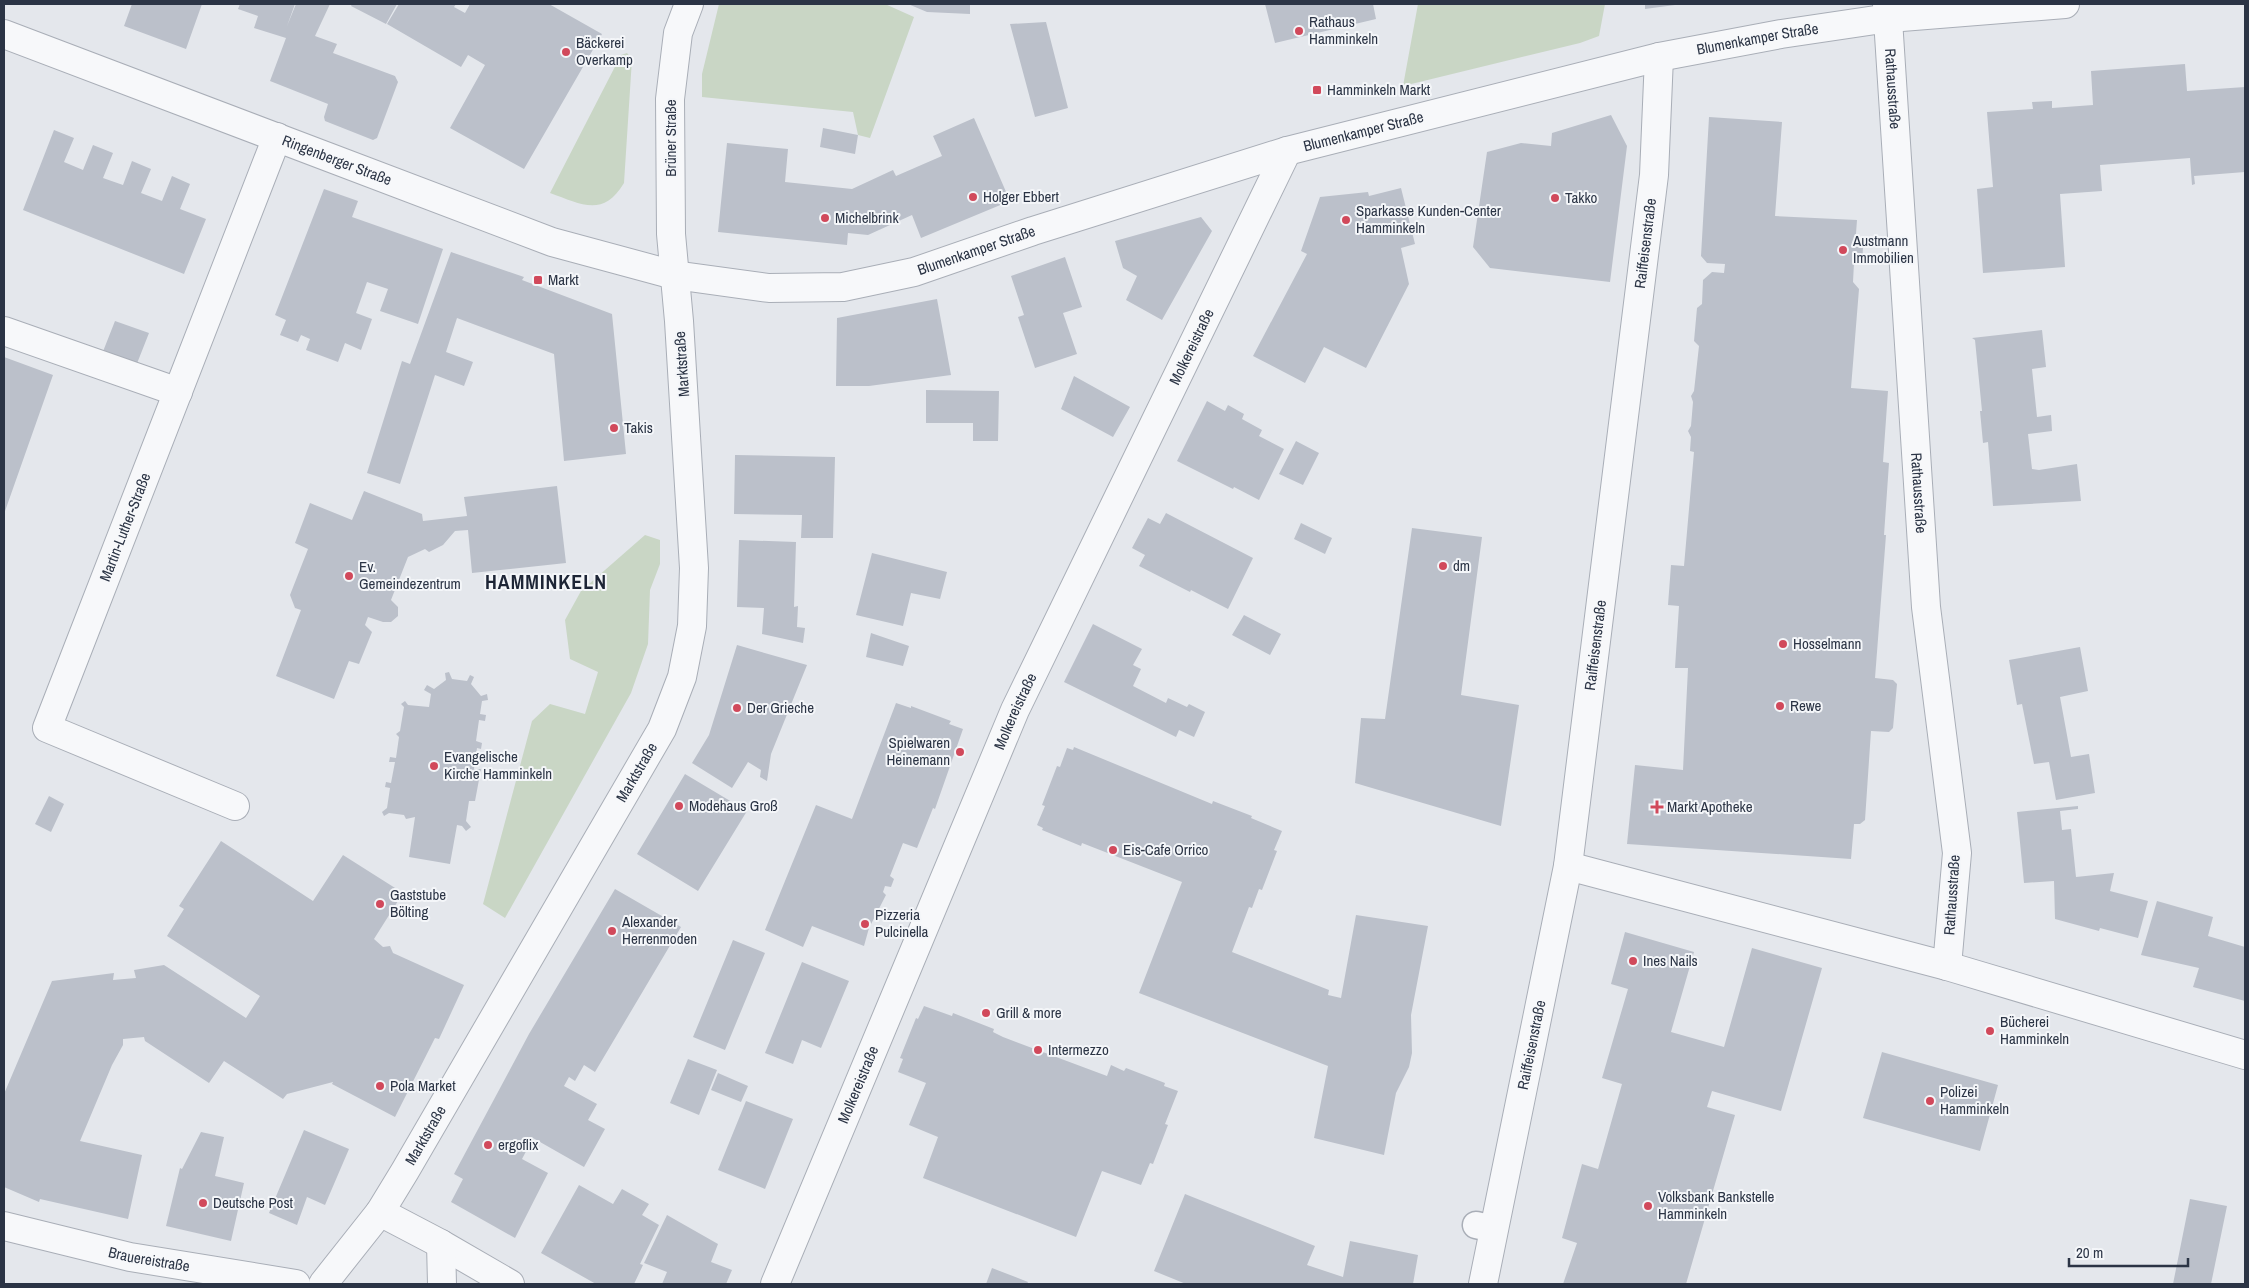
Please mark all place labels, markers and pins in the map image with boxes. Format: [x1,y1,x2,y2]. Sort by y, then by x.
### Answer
place label: Rathaus Hamminkeln [1309,11,1378,49]
marker: Rathaus Hamminkeln [1293,25,1305,37]
place label: Bäckerei Overkamp [576,32,633,70]
marker: Bäckerei Overkamp [560,46,572,58]
place label: Hamminkeln Markt [1327,79,1431,100]
marker: Hamminkeln Markt [1311,84,1323,96]
place label: Holger Ebbert [983,186,1059,207]
place label: Takko [1565,187,1598,208]
marker: Holger Ebbert [967,191,979,203]
marker: Takko [1549,192,1561,204]
place label: Sparkasse Kunden-Center Hamminkeln [1356,200,1501,238]
place label: Michelbrink [835,207,899,228]
marker: Michelbrink [819,212,831,224]
marker: Sparkasse Kunden-Center Hamminkeln [1340,214,1352,226]
place label: Austmann Immobilien [1852,230,1914,268]
marker: Austmann Immobilien [1837,244,1849,256]
place label: Markt [548,269,579,290]
marker: Markt [532,274,544,286]
place label: Takis [624,417,653,438]
marker: Takis [608,422,620,434]
place label: dm [1453,555,1470,576]
place label: Ev. Gemeindezentrum [359,556,461,594]
marker: dm [1437,560,1449,572]
marker: Ev. Gemeindezentrum [343,570,355,582]
place label: Hosselmann [1793,633,1861,654]
marker: Hosselmann [1777,638,1789,650]
place label: Rewe [1790,695,1822,716]
place label: Der Grieche [747,697,814,718]
marker: Rewe [1774,700,1786,712]
marker: Der Grieche [731,702,743,714]
place label: Spielwaren Heinemann [886,732,950,770]
place label: Evangelische Kirche Hamminkeln [444,746,552,784]
marker: Spielwaren Heinemann [954,746,966,758]
marker: Evangelische Kirche Hamminkeln [428,760,440,772]
place label: Modehaus Groß [689,795,778,816]
place label: Markt Apotheke [1667,796,1753,817]
marker: Modehaus Groß [673,800,685,812]
marker: Markt Apotheke [1651,801,1663,813]
place label: Eis-Cafe Orrico [1123,839,1209,860]
marker: Eis-Cafe Orrico [1107,844,1119,856]
place label: Gaststube Bölting [390,884,446,922]
marker: Gaststube Bölting [374,898,386,910]
place label: Pizzeria Pulcinella [875,904,928,942]
place label: Alexander Herrenmoden [621,911,697,949]
marker: Pizzeria Pulcinella [859,918,871,930]
marker: Alexander Herrenmoden [606,925,618,937]
place label: Ines Nails [1643,950,1698,971]
marker: Ines Nails [1627,955,1639,967]
place label: Grill & more [996,1002,1062,1023]
marker: Grill & more [980,1007,992,1019]
place label: Bücherei Hamminkeln [2000,1011,2069,1049]
marker: Bücherei Hamminkeln [1984,1025,1996,1037]
place label: Intermezzo [1048,1039,1109,1060]
marker: Intermezzo [1032,1044,1044,1056]
place label: Pola Market [390,1075,456,1096]
marker: Pola Market [374,1080,386,1092]
place label: Polizei Hamminkeln [1940,1081,2009,1119]
marker: Polizei Hamminkeln [1924,1095,1936,1107]
place label: ergoflix [498,1134,539,1155]
marker: ergoflix [482,1139,494,1151]
place label: Volksbank Bankstelle Hamminkeln [1658,1186,1774,1224]
place label: Deutsche Post [213,1192,294,1213]
marker: Deutsche Post [197,1197,209,1209]
marker: Volksbank Bankstelle Hamminkeln [1642,1200,1654,1212]

